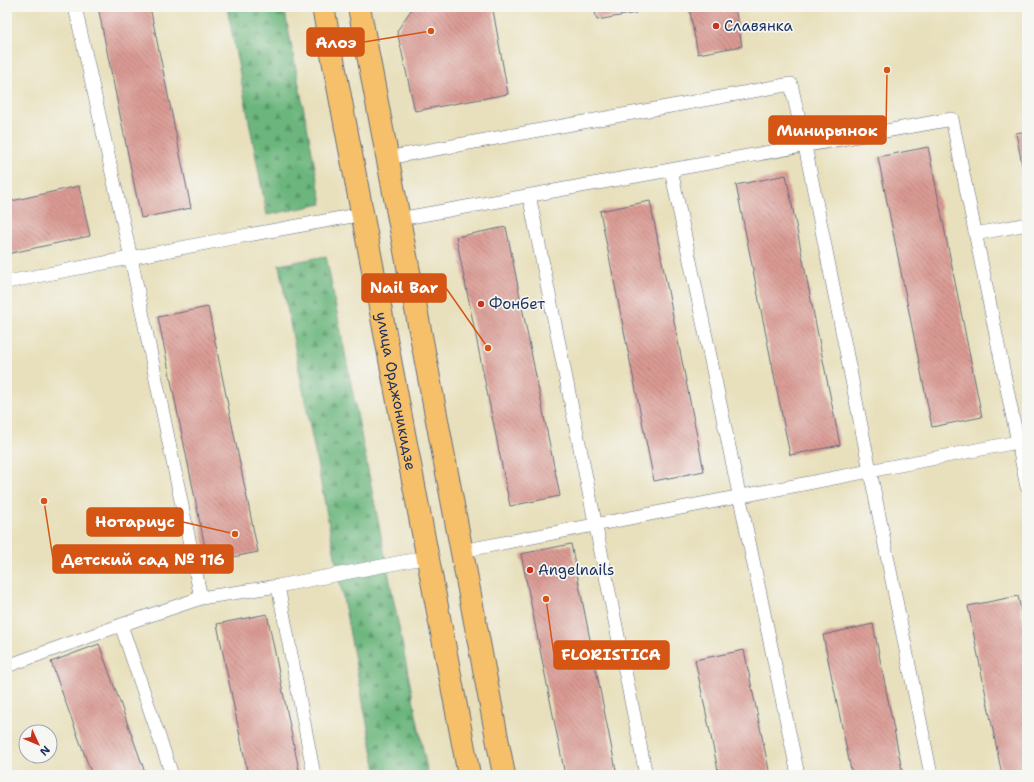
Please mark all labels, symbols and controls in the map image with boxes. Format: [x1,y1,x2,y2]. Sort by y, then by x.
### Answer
place label: Славянка [724,16,793,36]
marker: Славянка [711,21,721,31]
callout: Алоэ [307,28,364,56]
text: Алоэ [315,32,357,53]
callout: Минирынок [769,116,886,144]
text: Минирынок [776,120,878,141]
callout: Nail Bar [362,274,446,302]
text: Nail Bar [370,277,439,298]
place label: Фонбет [489,294,545,314]
marker: Фонбет [476,299,486,309]
street label: улица Орджоникидзе [371,310,421,472]
callout: Нотариус [87,508,183,536]
text: Нотариус [95,511,175,532]
callout: Детский сад № 116 [53,545,233,573]
text: Детский сад № 116 [61,549,225,570]
place label: Angelnails [538,560,614,580]
marker: Angelnails [525,565,535,575]
callout: FLORISTICA [554,641,669,669]
text: FLORISTICA [561,644,661,665]
north arrow [18,724,58,764]
text: N [36,742,53,759]

